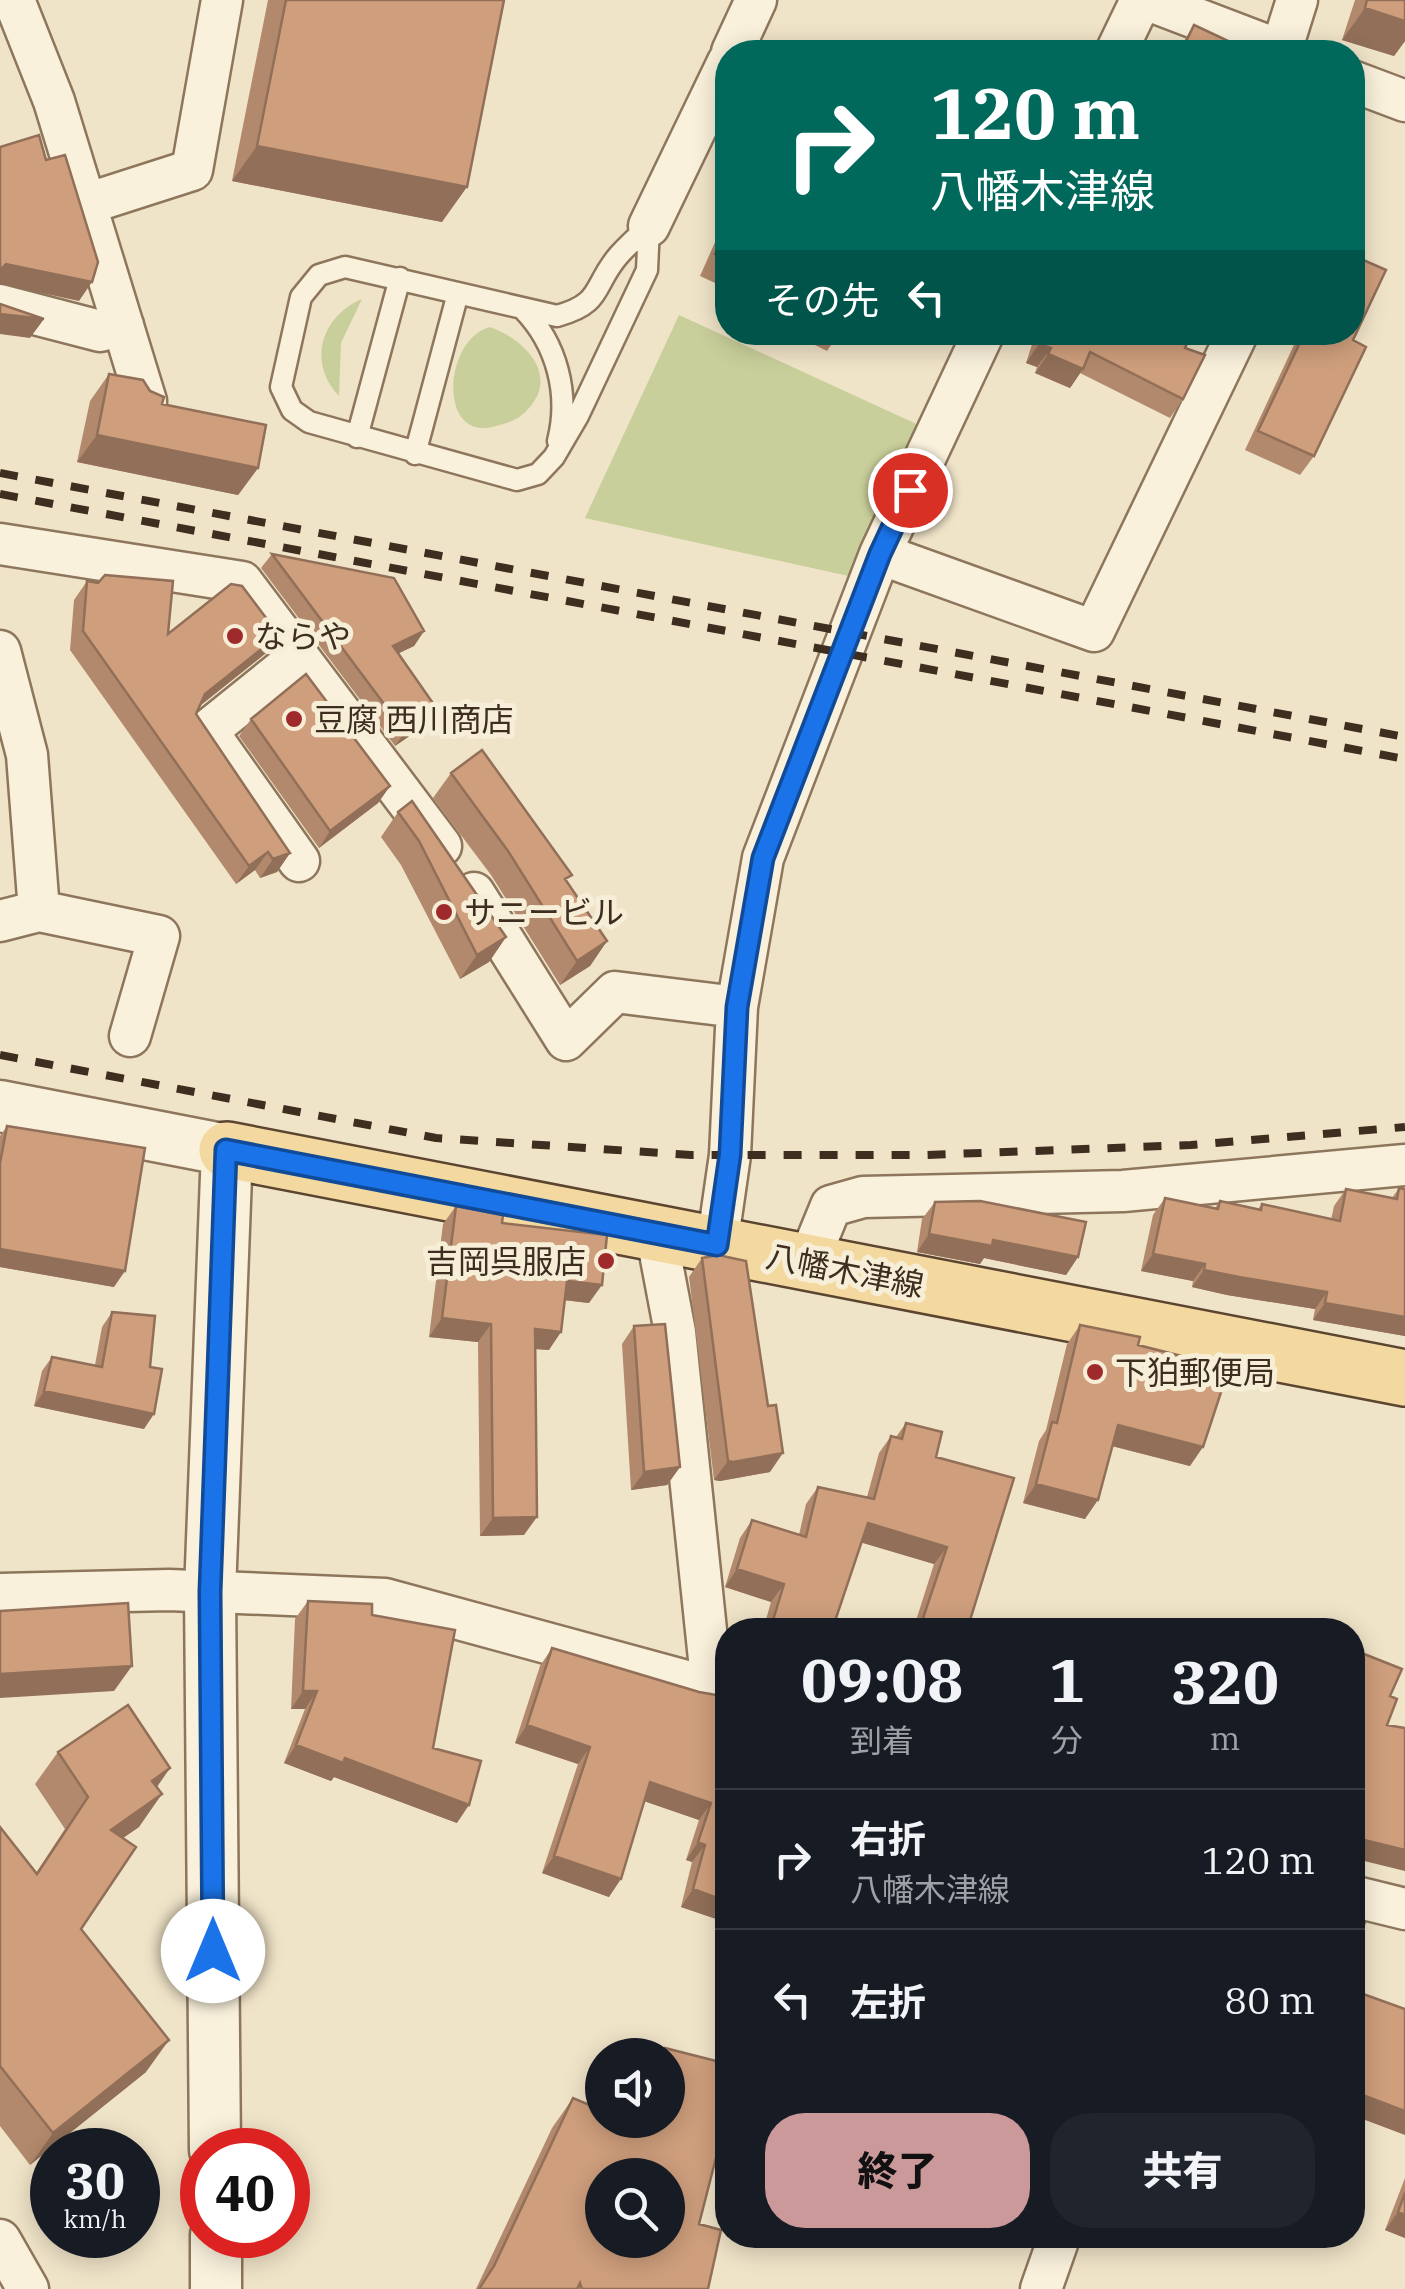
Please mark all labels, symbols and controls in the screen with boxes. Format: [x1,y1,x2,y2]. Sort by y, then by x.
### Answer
text: 120 m [930,67,1140,158]
icon: right [765,80,895,210]
text: 八幡木津線 [930,161,1155,219]
icon: left [899,270,954,325]
text: その先 [765,275,879,324]
pin [868,448,953,533]
icon: arrive [883,463,938,518]
place label: ならや [255,615,351,657]
marker: ならや [224,625,246,647]
place label: 豆腐 西川商店 [314,698,513,740]
marker: 豆腐 西川商店 [283,708,305,730]
place label: サニービル [464,891,624,933]
marker: サニービル [433,901,455,923]
street label: 八幡木津線 [762,1234,928,1306]
place label: 吉岡呉服店 [426,1240,586,1282]
marker: 吉岡呉服店 [595,1250,617,1272]
place label: 下狛郵便局 [1115,1351,1275,1393]
marker: 下狛郵便局 [1084,1361,1106,1383]
text: 09:08 [801,1640,963,1719]
text: 1 [1049,1640,1085,1719]
text: 320 [1171,1642,1279,1721]
text: m [1210,1717,1240,1759]
text: 到着 [850,1719,914,1761]
text: 分 [1051,1719,1083,1761]
text: 右折 [850,1814,926,1863]
icon: right [765,1832,820,1887]
text: 120 m [1202,1835,1315,1884]
text: 八幡木津線 [850,1868,1010,1910]
position arrow [161,1899,265,2003]
icon: left [765,1972,820,2027]
text: 80 m [1224,1975,1315,2024]
text: 左折 [850,1977,926,2026]
map controls [585,2038,685,2258]
button: sound [585,2038,685,2138]
button: 終了 [765,2113,1030,2228]
button: 共有 [1050,2113,1315,2228]
speed limit sign: 40 [180,2128,310,2258]
text: 30 [65,2148,125,2213]
button: search [585,2158,685,2258]
text: km/h [63,2202,127,2235]

